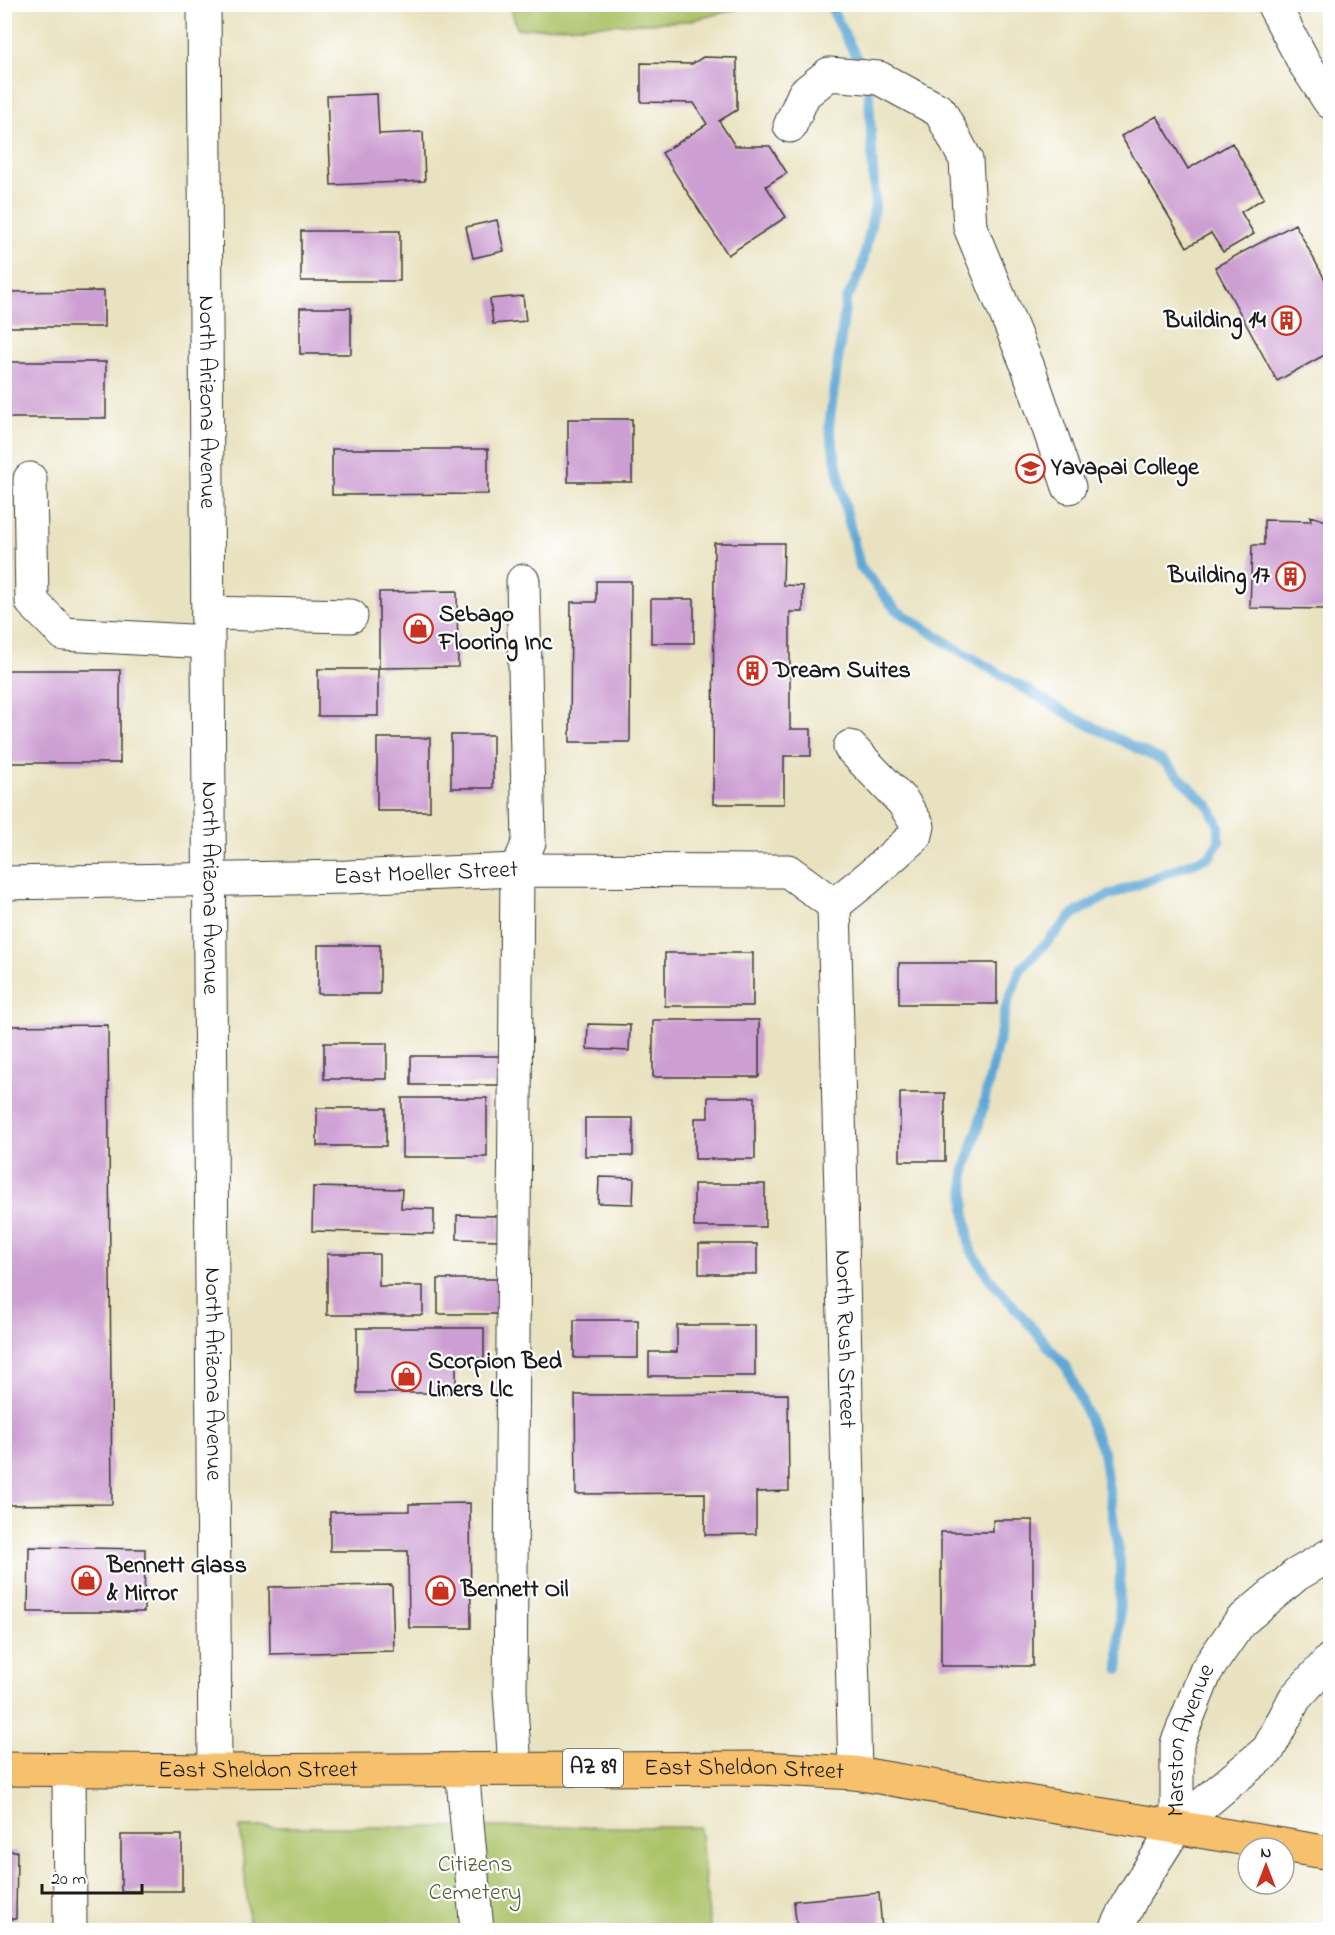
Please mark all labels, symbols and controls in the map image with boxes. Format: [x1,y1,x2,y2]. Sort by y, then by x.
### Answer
street label: North Arizona Avenue [188,295,225,509]
place label: Building 14 [1163,304,1266,340]
building icon: Building 14 [1271,305,1303,337]
place label: Yavapai College [1050,451,1200,487]
school or university icon: Yavapai College [1014,452,1046,484]
place label: Building 17 [1167,559,1271,595]
building icon: Building 17 [1275,560,1307,592]
place label: Sebago Flooring Inc [438,598,553,662]
shop icon: Sebago Flooring Inc [402,613,434,645]
place label: Dream Suites [772,654,911,689]
building icon: Dream Suites [736,655,768,687]
street label: North Arizona Avenue [191,781,228,995]
street label: East Moeller Street [333,852,519,895]
street label: North Rush Street [825,1249,864,1429]
street label: North Arizona Avenue [194,1267,231,1481]
place label: Scorpion Bed Liners Llc [428,1345,563,1408]
shop icon: Scorpion Bed Liners Llc [391,1360,423,1392]
place label: Bennett Glass & Mirror [106,1549,247,1612]
shop icon: Bennett Glass & Mirror [70,1564,102,1596]
place label: Bennett Oil [460,1573,569,1608]
shop icon: Bennett Oil [424,1574,456,1606]
street label: Marston Avenue [1159,1656,1224,1817]
road number: AZ 89 [563,1749,623,1787]
street label: East Sheldon Street [644,1750,845,1790]
street label: East Sheldon Street [158,1753,358,1789]
north arrow [1236,1836,1296,1896]
text: N [1261,1841,1272,1865]
park label: Citizens Cemetery [429,1848,521,1912]
scale bar [42,1857,142,1895]
text: 20 m [51,1867,86,1893]

